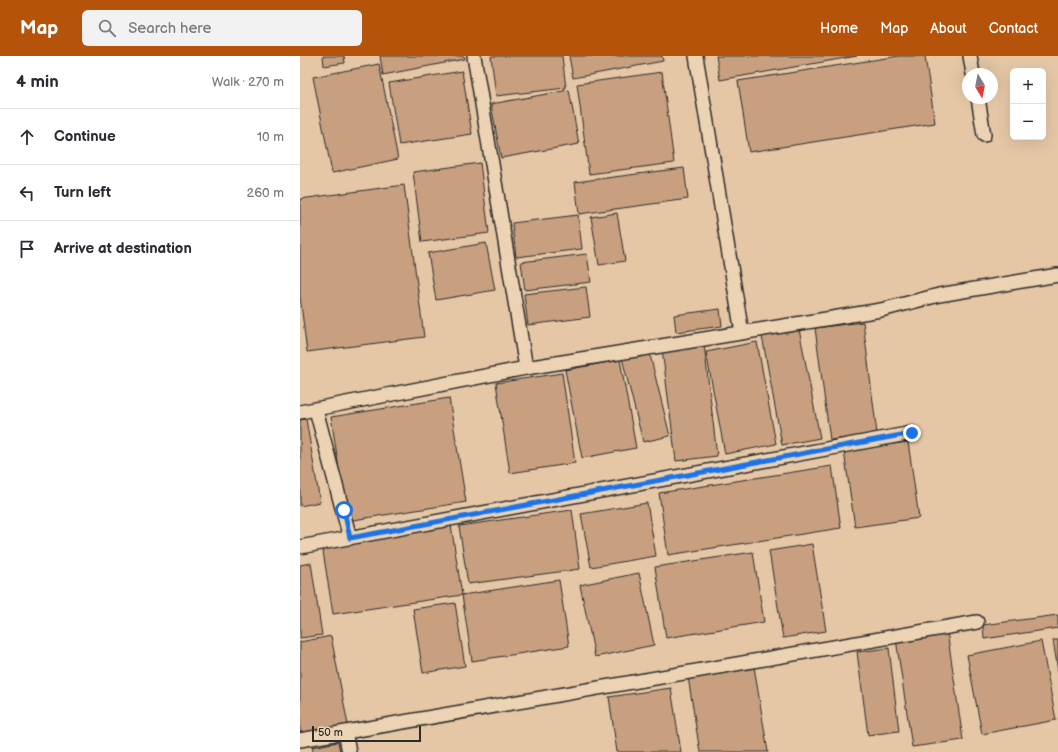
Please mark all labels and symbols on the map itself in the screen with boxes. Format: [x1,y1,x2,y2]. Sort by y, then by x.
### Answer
north arrow [962,68,998,104]
route end [903,424,921,442]
route start [335,501,353,519]
scale bar [312,724,421,743]

